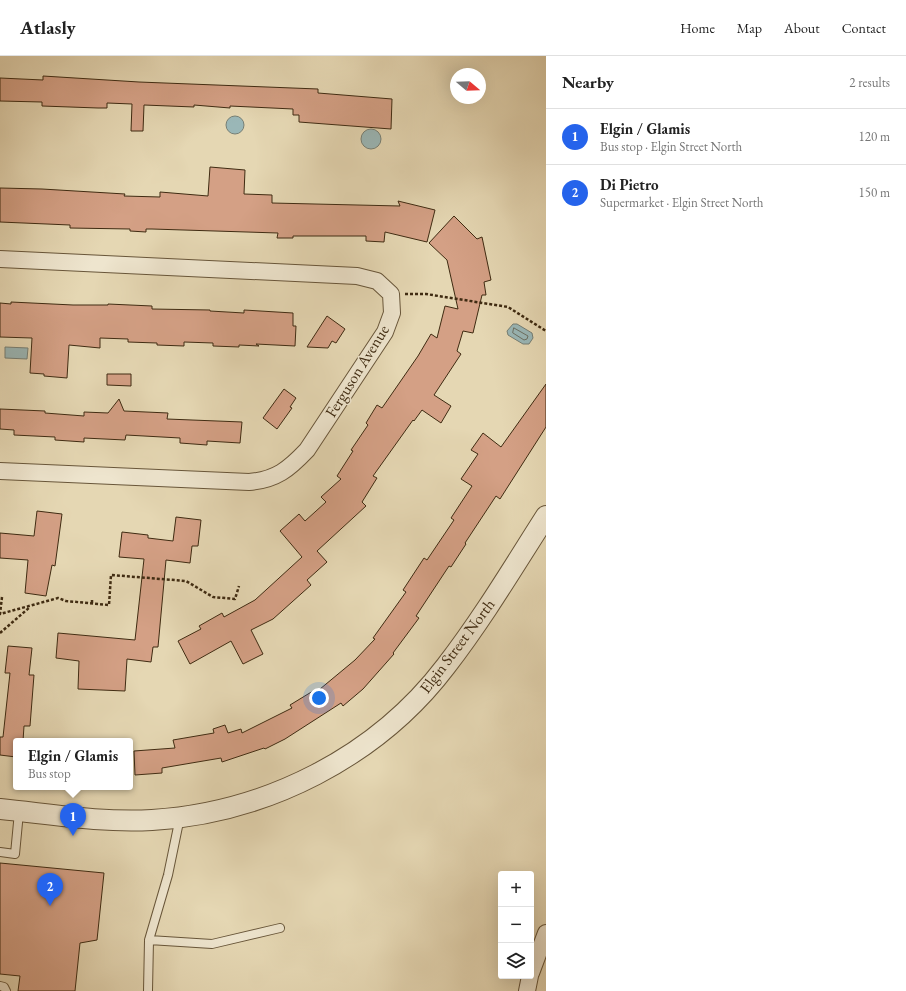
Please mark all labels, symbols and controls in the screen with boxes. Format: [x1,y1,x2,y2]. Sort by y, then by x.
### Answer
text: Atlasly [20,15,76,40]
text: Home [680,19,715,37]
text: Map [737,19,762,37]
text: About [784,19,820,37]
text: Contact [842,19,886,37]
north arrow [450,68,486,104]
text: Nearby [562,71,614,93]
text: 2 results [849,74,890,91]
text: Elgin / Glamis [600,119,690,138]
text: 1 [572,128,578,145]
text: 120 m [859,128,890,145]
text: Bus stop · Elgin Street North [600,138,742,155]
text: Di Pietro [600,175,658,194]
text: 2 [572,184,578,201]
text: 150 m [859,184,890,201]
text: Supermarket · Elgin Street North [600,194,764,211]
street label: Ferguson Avenue [320,321,394,421]
street label: Elgin Street North [415,595,499,697]
your location [309,688,329,708]
popup [13,738,133,790]
text: Elgin / Glamis [28,746,118,765]
text: Bus stop [28,765,71,782]
pin: 1 [60,803,86,836]
map controls [498,871,534,979]
button: + [498,871,534,907]
pin: 2 [37,873,63,906]
button: − [498,907,534,943]
button: layers [498,943,534,979]

